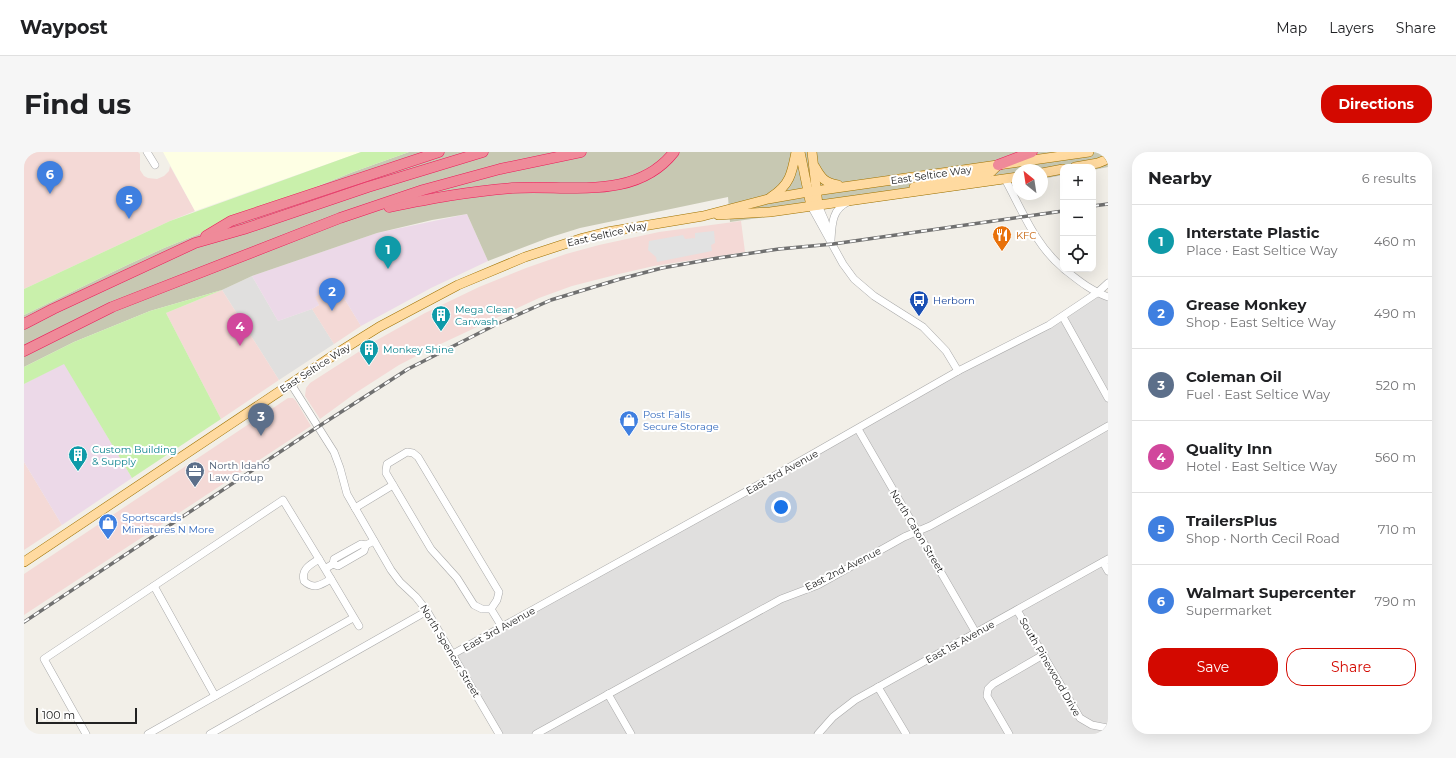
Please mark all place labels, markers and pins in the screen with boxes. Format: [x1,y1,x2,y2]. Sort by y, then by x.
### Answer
pin: 6 [37,161,63,194]
pin: 5 [116,186,142,219]
restaurant icon: KFC [991,224,1013,252]
place label: KFC [1016,229,1036,242]
pin: 1 [375,236,401,269]
pin: 2 [319,278,345,311]
bus stop icon: Herborn [908,289,930,317]
place label: Herborn [933,294,975,307]
place label: Mega Clean Carwash [455,303,514,328]
building icon: Mega Clean Carwash [430,304,452,332]
pin: 4 [227,313,253,346]
building icon: Monkey Shine [358,338,380,366]
place label: Monkey Shine [383,343,454,356]
pin: 3 [248,403,274,436]
place label: Post Falls Secure Storage [643,408,719,433]
shop icon: Post Falls Secure Storage [618,409,640,437]
place label: Custom Building & Supply [92,443,177,468]
building icon: Custom Building & Supply [67,444,89,472]
place label: North Idaho Law Group [209,459,270,484]
office icon: North Idaho Law Group [184,460,206,488]
place label: Sportscards Miniatures N More [122,511,214,536]
shop icon: Sportscards Miniatures N More [97,512,119,540]

